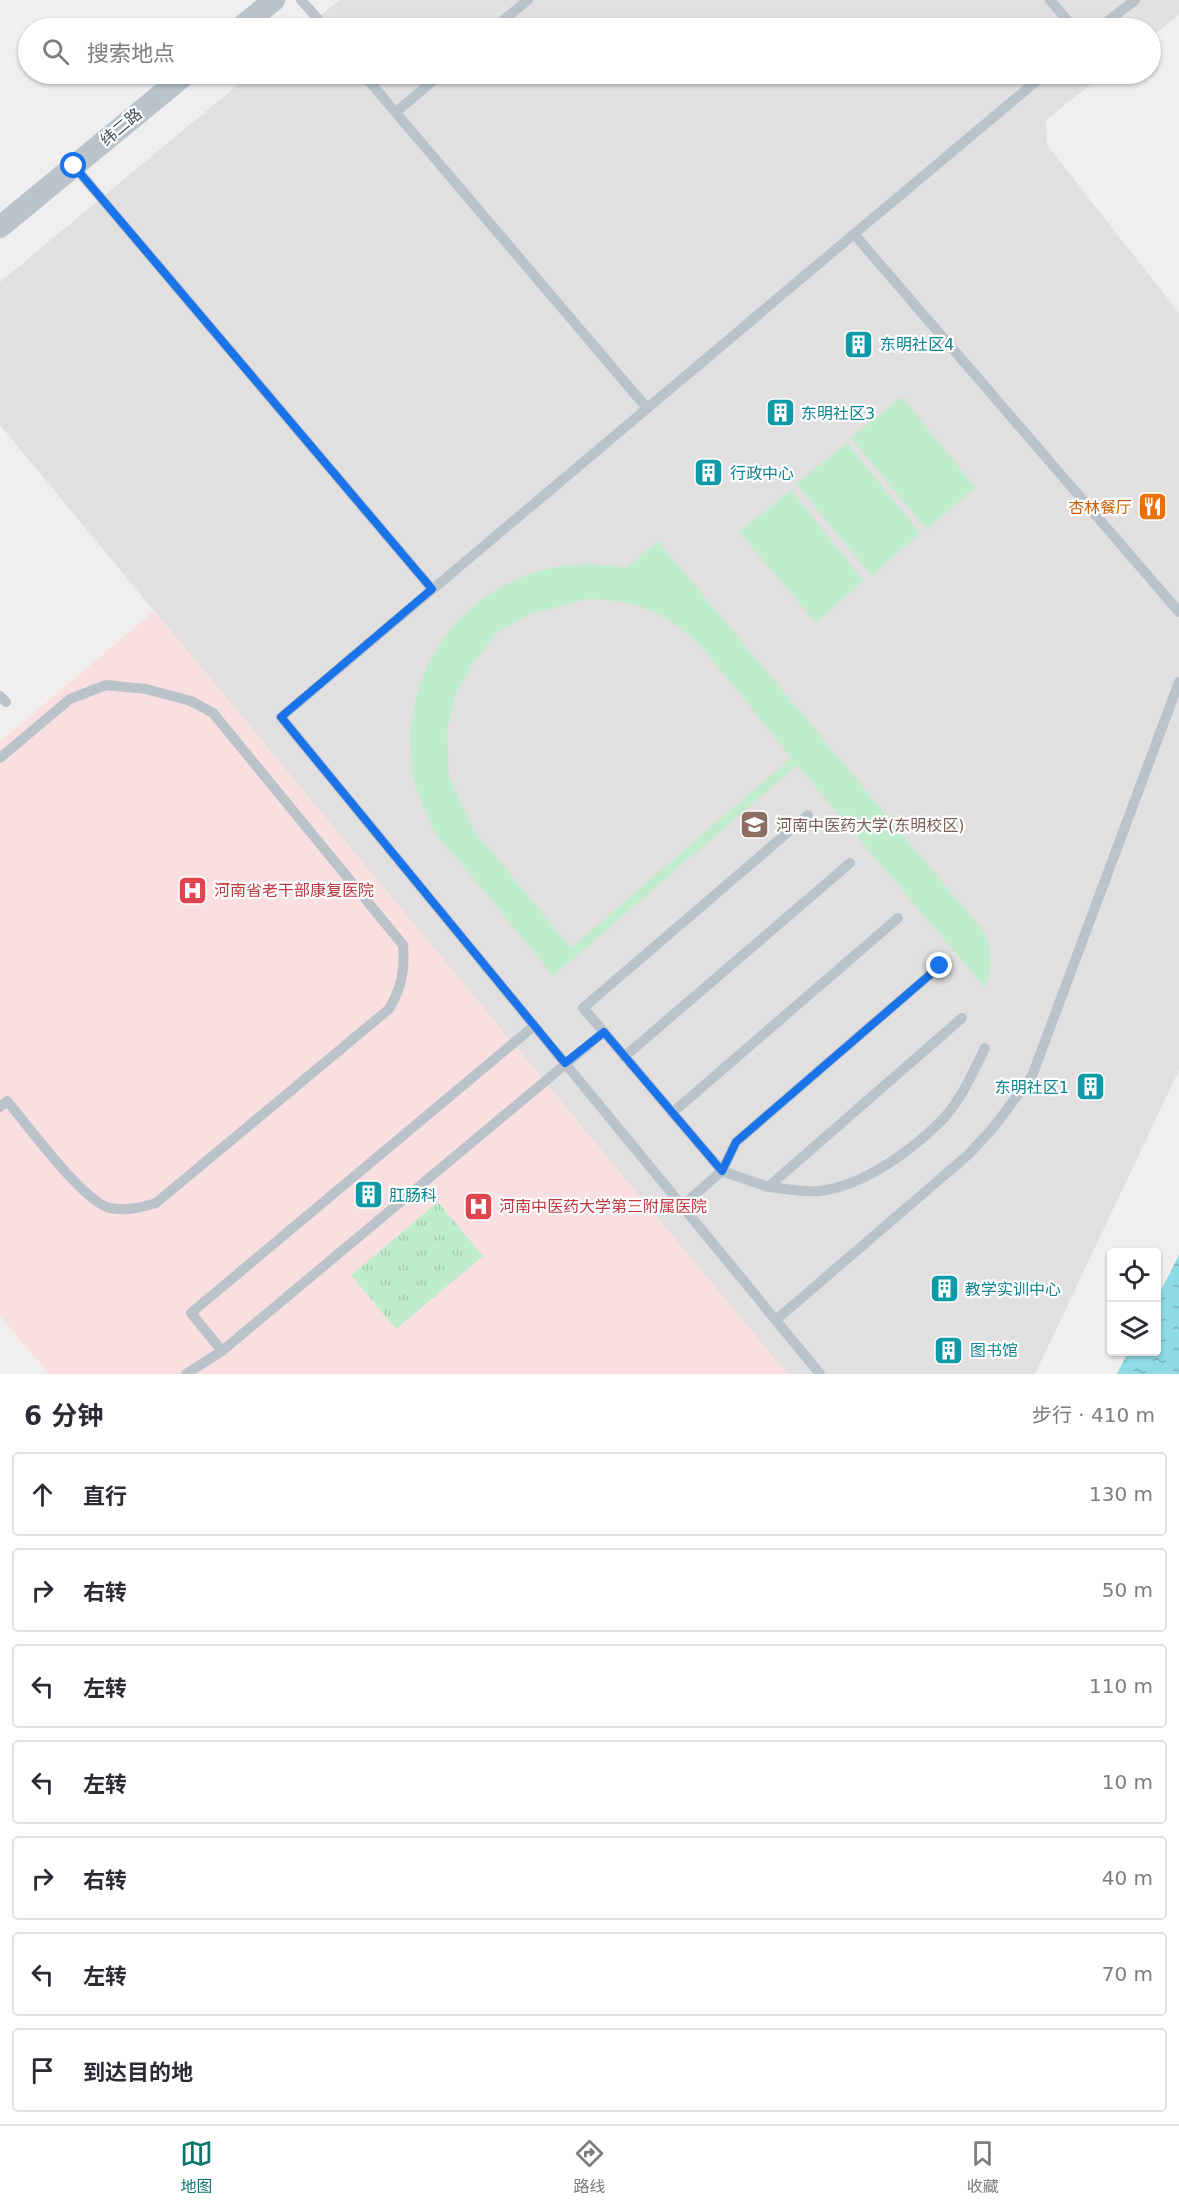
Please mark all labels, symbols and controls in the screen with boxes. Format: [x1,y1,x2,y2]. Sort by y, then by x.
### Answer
search box [18,18,1161,84]
icon: search [39,35,72,68]
text: 搜索地点 [87,41,175,66]
street label: 纬二路 [97,104,145,150]
route start [60,152,86,178]
building icon: 东明社区4 [843,328,875,360]
place label: 东明社区4 [880,335,954,354]
building icon: 东明社区3 [764,397,796,429]
place label: 东明社区3 [801,404,875,423]
building icon: 行政中心 [693,457,725,489]
place label: 行政中心 [730,464,794,483]
restaurant icon: 杏林餐厅 [1137,491,1169,523]
place label: 杏林餐厅 [1068,498,1132,517]
school or university icon: 河南中医药大学(东明校区) [739,809,771,841]
place label: 河南中医药大学(东明校区) [776,816,965,835]
hospital icon: 河南省老干部康复医院 [177,874,209,906]
place label: 河南省老干部康复医院 [214,881,374,900]
route end [926,952,952,978]
building icon: 东明社区1 [1074,1071,1106,1103]
place label: 东明社区1 [995,1078,1069,1097]
building icon: 肛肠科 [352,1179,384,1211]
place label: 肛肠科 [389,1186,437,1205]
hospital icon: 河南中医药大学第三附属医院 [462,1190,494,1222]
place label: 河南中医药大学第三附属医院 [499,1197,707,1216]
map controls [1107,1248,1161,1356]
button: locate [1107,1248,1161,1302]
building icon: 教学实训中心 [928,1273,960,1305]
place label: 教学实训中心 [965,1280,1061,1299]
button: layers [1107,1302,1161,1356]
building icon: 图书馆 [933,1334,965,1366]
place label: 图书馆 [970,1341,1018,1360]
text: 6 分钟 [24,1401,103,1431]
text: 步行 · 410 m [1032,1403,1155,1427]
icon: ahead [26,1478,59,1511]
text: 130 m [1089,1482,1153,1506]
text: 直行 [83,1484,127,1509]
icon: right [26,1574,59,1607]
text: 50 m [1102,1578,1153,1602]
text: 右转 [83,1580,127,1605]
icon: left [26,1670,59,1703]
text: 110 m [1089,1674,1153,1698]
text: 左转 [83,1676,127,1701]
icon: left [26,1766,59,1799]
text: 10 m [1102,1770,1153,1794]
text: 左转 [83,1772,127,1797]
icon: right [26,1862,59,1895]
text: 40 m [1102,1866,1153,1890]
text: 右转 [83,1868,127,1893]
icon: left [26,1958,59,1991]
text: 70 m [1102,1962,1153,1986]
text: 左转 [83,1964,127,1989]
icon: arrive [26,2054,59,2087]
text: 到达目的地 [83,2060,193,2085]
tab: 地图 [180,2137,213,2197]
tab: 路线 [573,2137,606,2197]
tab: 收藏 [966,2137,999,2197]

